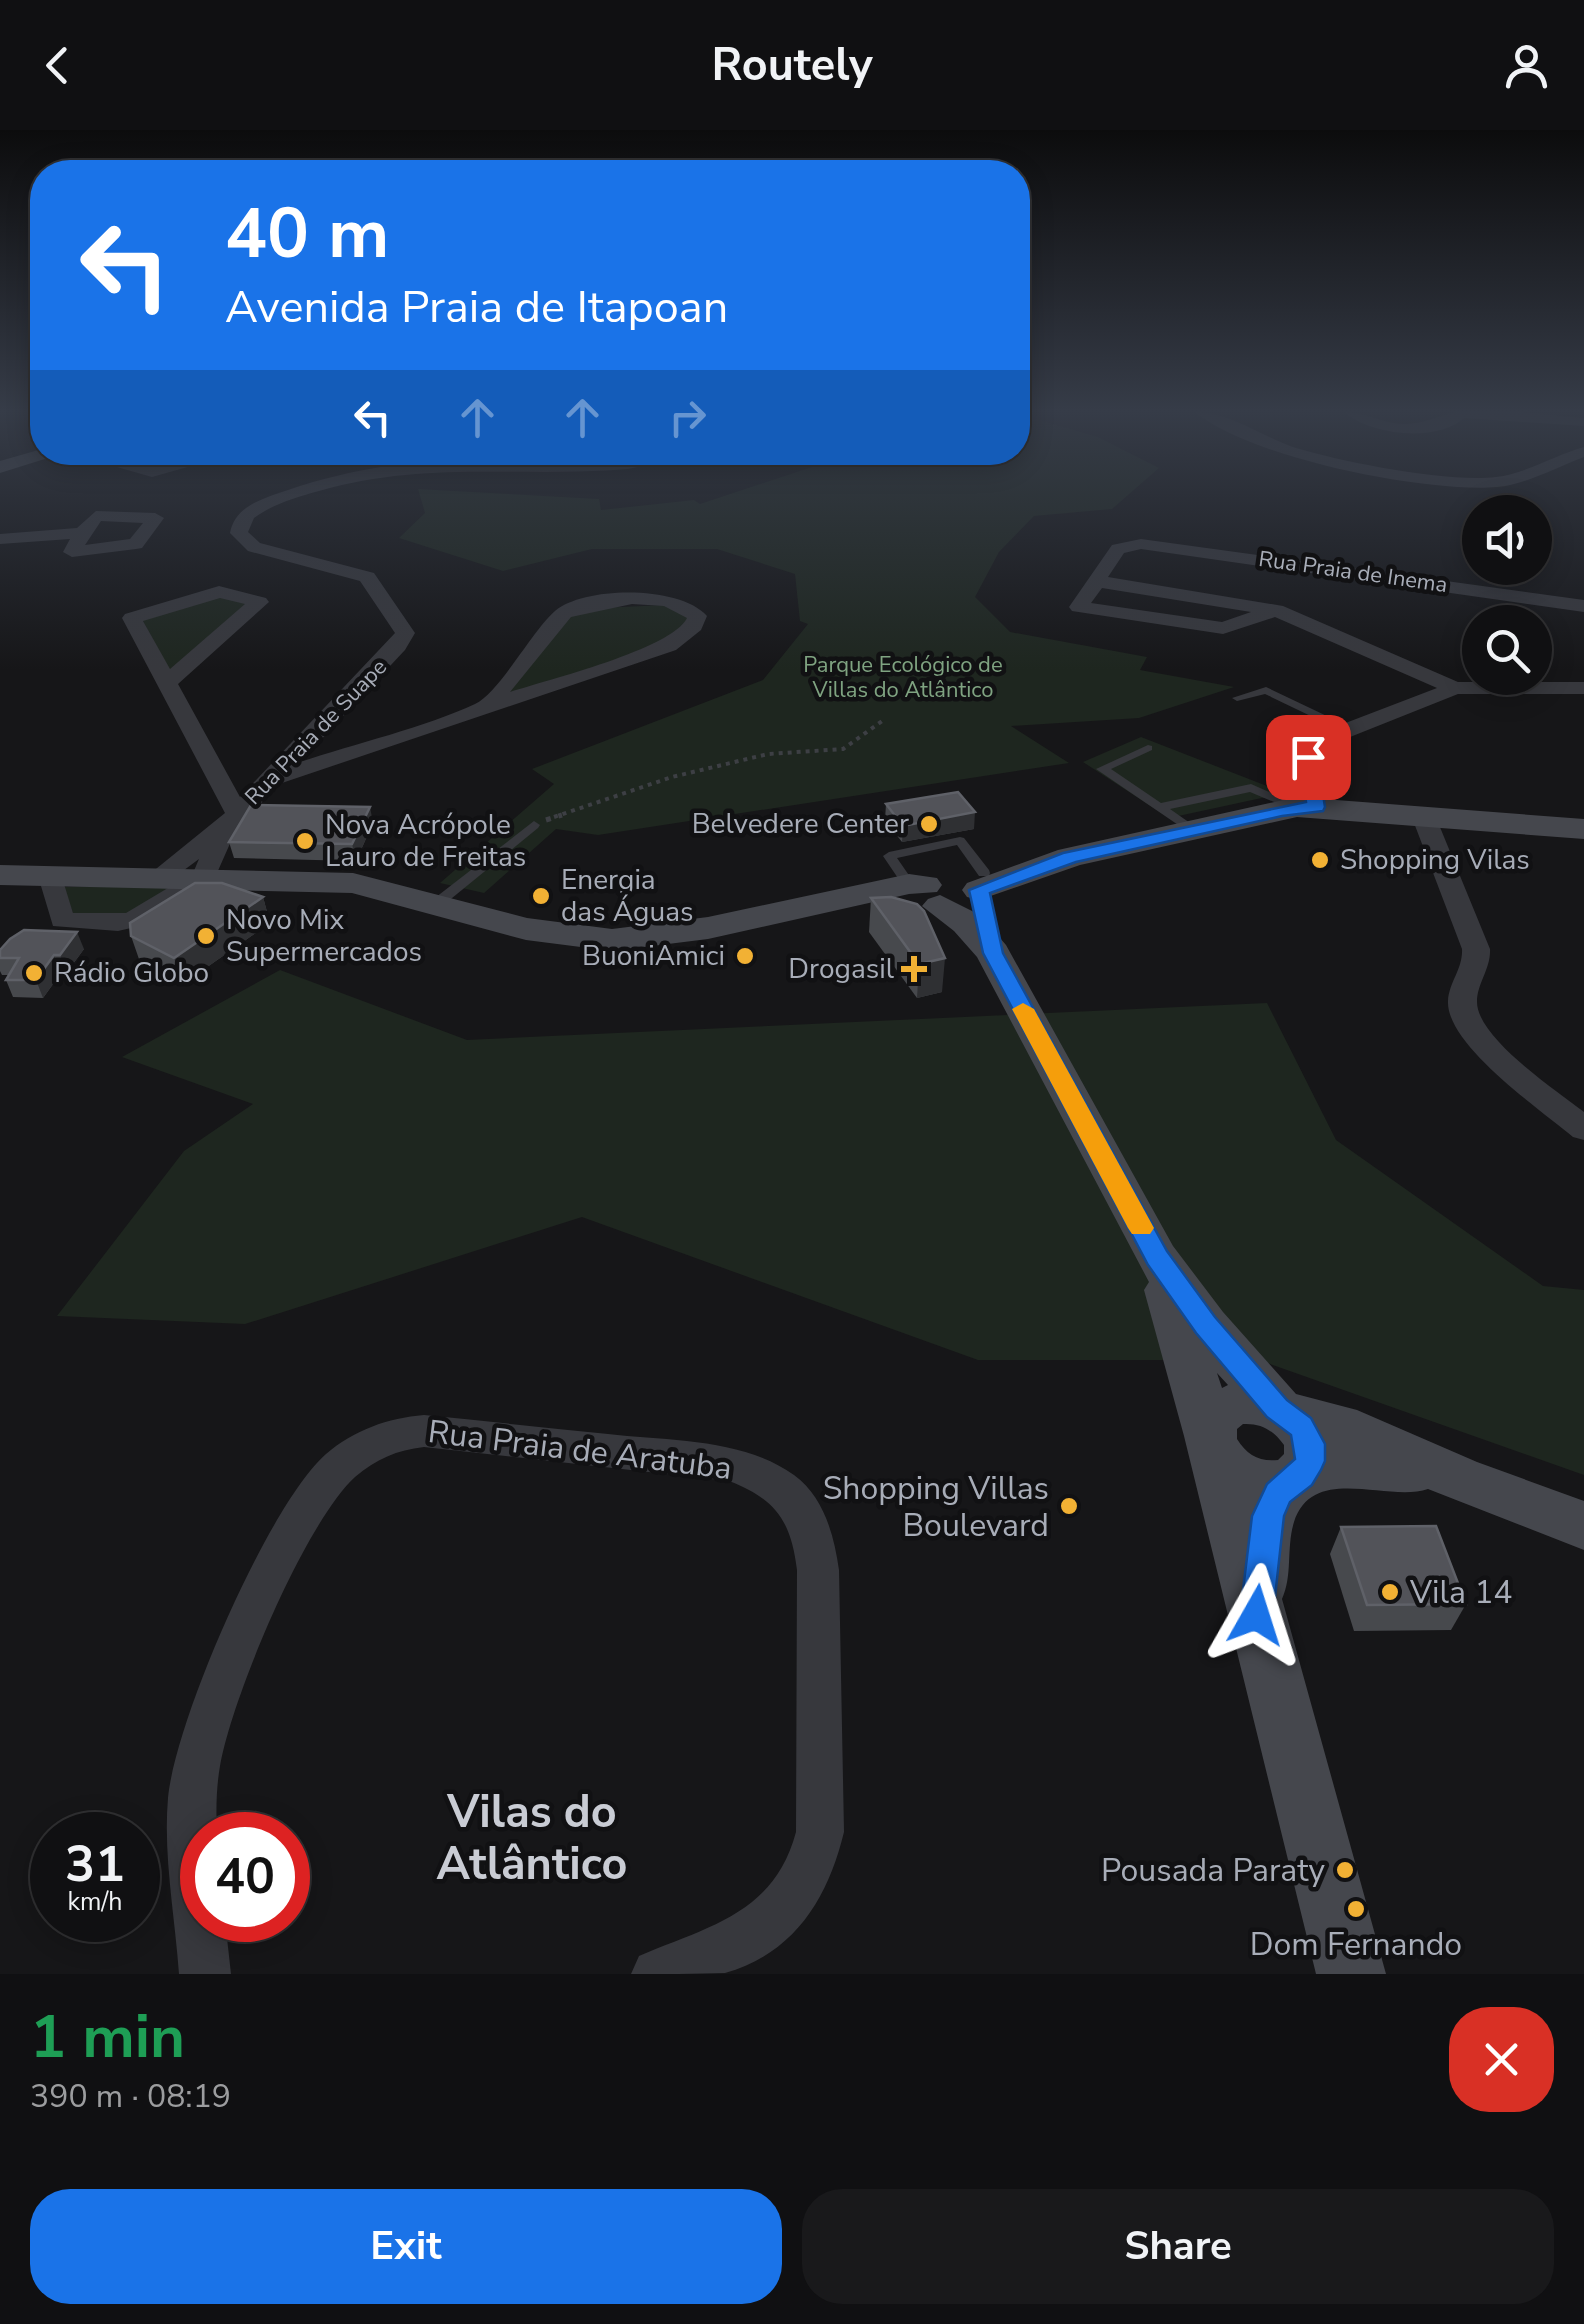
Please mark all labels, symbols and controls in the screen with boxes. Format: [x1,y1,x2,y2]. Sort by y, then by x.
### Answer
text: Routely [711,35,873,96]
icon: back [30,38,85,93]
icon: person [1499,38,1554,93]
text: 40 m [225,186,389,282]
icon: left [60,200,190,330]
text: Avenida Praia de Itapoan [225,277,728,338]
icon: left [345,390,400,445]
icon: ahead [450,390,505,445]
icon: ahead [555,390,610,445]
icon: right [660,390,715,445]
map controls [1462,495,1552,695]
button: sound [1462,495,1552,585]
street label: Rua Praia de Inema [1257,544,1449,600]
button: search [1462,605,1552,695]
park label: Parque Ecológico de Villas do Atlântico [803,650,1003,705]
street label: Rua Praia de Suape [238,652,394,812]
pin [1266,715,1351,800]
icon: arrive [1281,730,1336,785]
place label: Belvedere Center [692,805,909,843]
place label: Nova Acrópole Lauro de Freitas [325,806,526,876]
marker: Belvedere Center [918,813,940,835]
marker: Nova Acrópole Lauro de Freitas [294,830,316,852]
place label: Shopping Vilas [1340,841,1530,879]
marker: Shopping Vilas [1309,849,1331,871]
place label: Energia das Águas [561,861,694,931]
marker: Energia das Águas [530,885,552,907]
place label: Novo Mix Supermercados [226,901,422,971]
marker: Novo Mix Supermercados [195,925,217,947]
place label: BuoniAmici [582,937,725,975]
marker: BuoniAmici [734,945,756,967]
place label: Drogasil [788,950,895,988]
place label: Rádio Globo [54,954,209,992]
marker: Drogasil [903,958,925,980]
marker: Rádio Globo [23,962,45,984]
street label: Rua Praia de Aratuba [426,1410,734,1490]
place label: Shopping Villas Boulevard [823,1467,1049,1547]
marker: Shopping Villas Boulevard [1058,1495,1080,1517]
position arrow [1204,1563,1308,1667]
place label: Vila 14 [1409,1571,1513,1614]
marker: Vila 14 [1379,1581,1401,1603]
district label: Vilas do Atlântico [437,1782,627,1895]
speed limit sign: 40 [180,1812,310,1942]
text: 31 [65,1830,125,1899]
place label: Pousada Paraty [1101,1849,1326,1892]
marker: Pousada Paraty [1334,1859,1356,1881]
text: km/h [67,1885,123,1919]
marker: Dom Fernando [1345,1898,1367,1920]
place label: Dom Fernando [1250,1923,1462,1966]
text: 1 min [30,1996,185,2078]
button: close [1449,2007,1554,2112]
text: 390 m · 08:19 [30,2075,231,2118]
button: Exit [30,2189,782,2304]
button: Share [802,2189,1554,2304]

